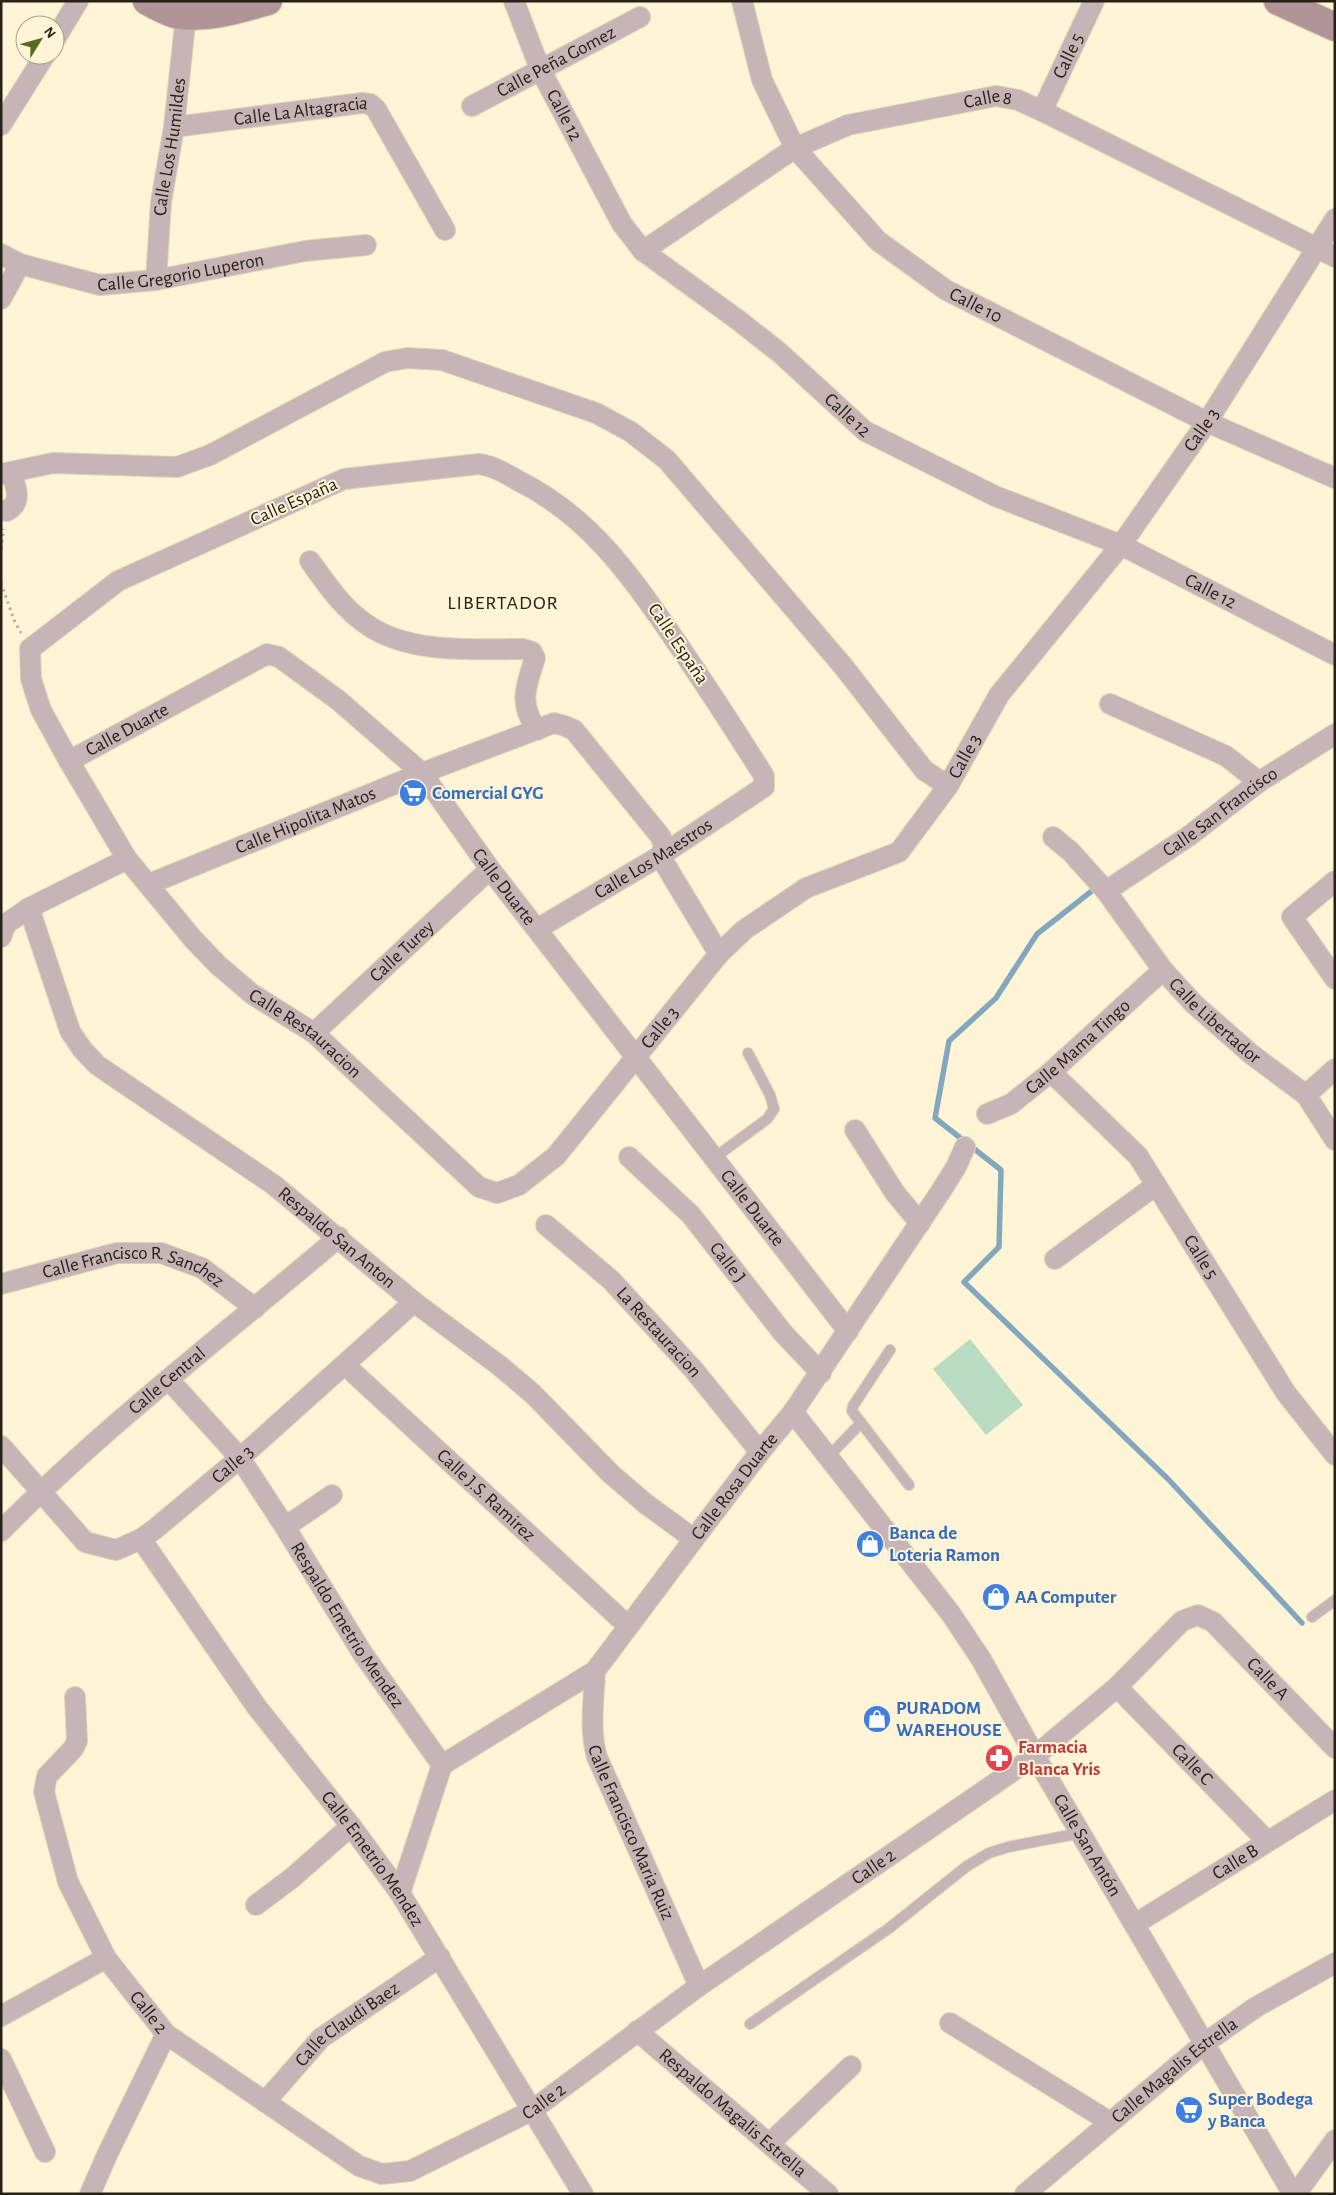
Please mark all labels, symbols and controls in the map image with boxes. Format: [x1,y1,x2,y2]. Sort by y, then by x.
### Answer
north arrow [15,15,65,65]
street label: Calle Peña Gomez [493,22,619,101]
text: N [41,25,58,41]
street label: Calle 5 [1049,30,1087,82]
street label: Calle Los Humildes [151,77,189,217]
street label: Calle 12 [543,86,586,144]
street label: Calle 8 [962,86,1014,112]
street label: Calle La Altagracia [233,93,369,129]
street label: Calle Gregorio Luperon [97,250,266,295]
street label: Calle 10 [946,284,1005,326]
street label: Calle 12 [821,389,875,441]
street label: Calle 3 [1180,405,1223,455]
street label: Calle España [248,474,341,530]
street label: Calle 12 [1182,570,1240,612]
district label: LIBERTADOR [447,593,559,613]
street label: Calle España [644,600,712,688]
street label: Calle Duarte [82,700,172,760]
street label: Calle 3 [945,731,985,782]
street label: Calle San Francisco [1159,763,1281,860]
supermarket icon: Comercial GYG [398,778,428,808]
street label: Calle Hipolita Matos [233,783,378,857]
place label: Comercial GYG [432,784,544,803]
street label: Calle Los Maestros [591,815,716,902]
street label: Calle Duarte [469,845,539,929]
street label: Calle Turey [366,917,438,986]
street label: Calle Libertador [1166,974,1264,1067]
street label: Calle Restauracion [246,985,365,1082]
street label: Calle Mama Tingo [1022,995,1134,1098]
street label: Calle 3 [637,1003,682,1052]
street label: Calle Duarte [717,1166,788,1250]
street label: Respaldo San Anton [275,1183,399,1292]
street label: Calle 5 [1180,1232,1222,1282]
street label: Calle J [706,1238,750,1286]
street label: Calle Francisco R. Sanchez [40,1243,228,1291]
street label: La Restauracion [613,1283,705,1381]
street label: Calle Central [125,1343,209,1418]
street label: Calle Rosa Duarte [687,1429,781,1543]
street label: Calle 3 [208,1442,257,1487]
street label: Calle J.S. Ramirez [433,1445,539,1545]
place label: Banca de Loteria Ramon [889,1524,1000,1565]
shop icon: Banca de Loteria Ramon [855,1529,885,1559]
street label: Respaldo Emetrio Mendez [287,1539,408,1711]
shop icon: AA Computer [981,1582,1011,1612]
place label: AA Computer [1015,1588,1117,1607]
street label: Calle A [1243,1654,1292,1704]
place label: PURADOM WAREHOUSE [896,1699,1002,1740]
shop icon: PURADOM WAREHOUSE [862,1704,892,1734]
place label: Farmacia Blanca Yris [1018,1738,1100,1779]
street label: Calle C [1168,1740,1217,1789]
street label: Calle Francisco Maria Ruiz [585,1743,678,1923]
pharmacy icon: Farmacia Blanca Yris [984,1743,1014,1773]
street label: Calle Emetrio Mendez [318,1787,427,1930]
street label: Calle San Antón [1050,1791,1125,1900]
street label: Calle B [1209,1841,1262,1883]
street label: Calle 2 [848,1845,899,1888]
street label: Calle Claudi Baez [291,1978,403,2070]
street label: Calle 2 [126,1987,172,2038]
street label: Calle Magalis Estrella [1108,2014,1241,2127]
street label: Respaldo Magalis Estrella [655,2045,810,2181]
street label: Calle 2 [519,2079,569,2123]
place label: Super Bodega y Banca [1207,2090,1313,2131]
supermarket icon: Super Bodega y Banca [1174,2095,1204,2125]

